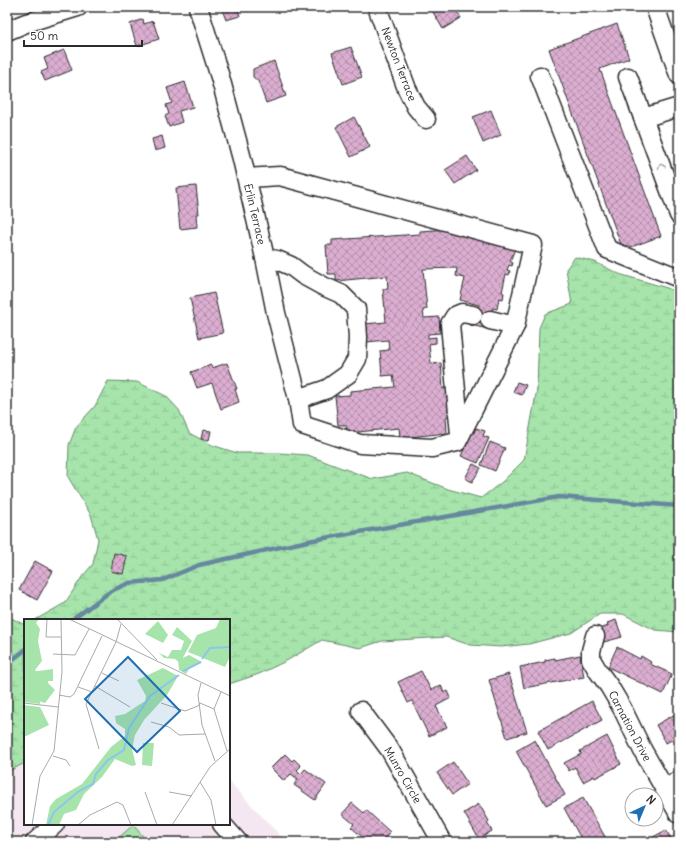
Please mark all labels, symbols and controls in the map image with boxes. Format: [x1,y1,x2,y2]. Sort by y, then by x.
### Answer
scale bar [24,22,142,48]
street label: Newton Terrace [378,25,420,103]
text: 50 m [30,28,59,43]
one-way arrow [657,162,665,169]
street label: Erlin Terrace [241,182,269,246]
inset map [24,619,230,825]
street label: Carnation Drive [606,688,655,764]
street label: Munro Circle [381,744,425,806]
north arrow [624,787,664,827]
text: N [643,792,659,807]

